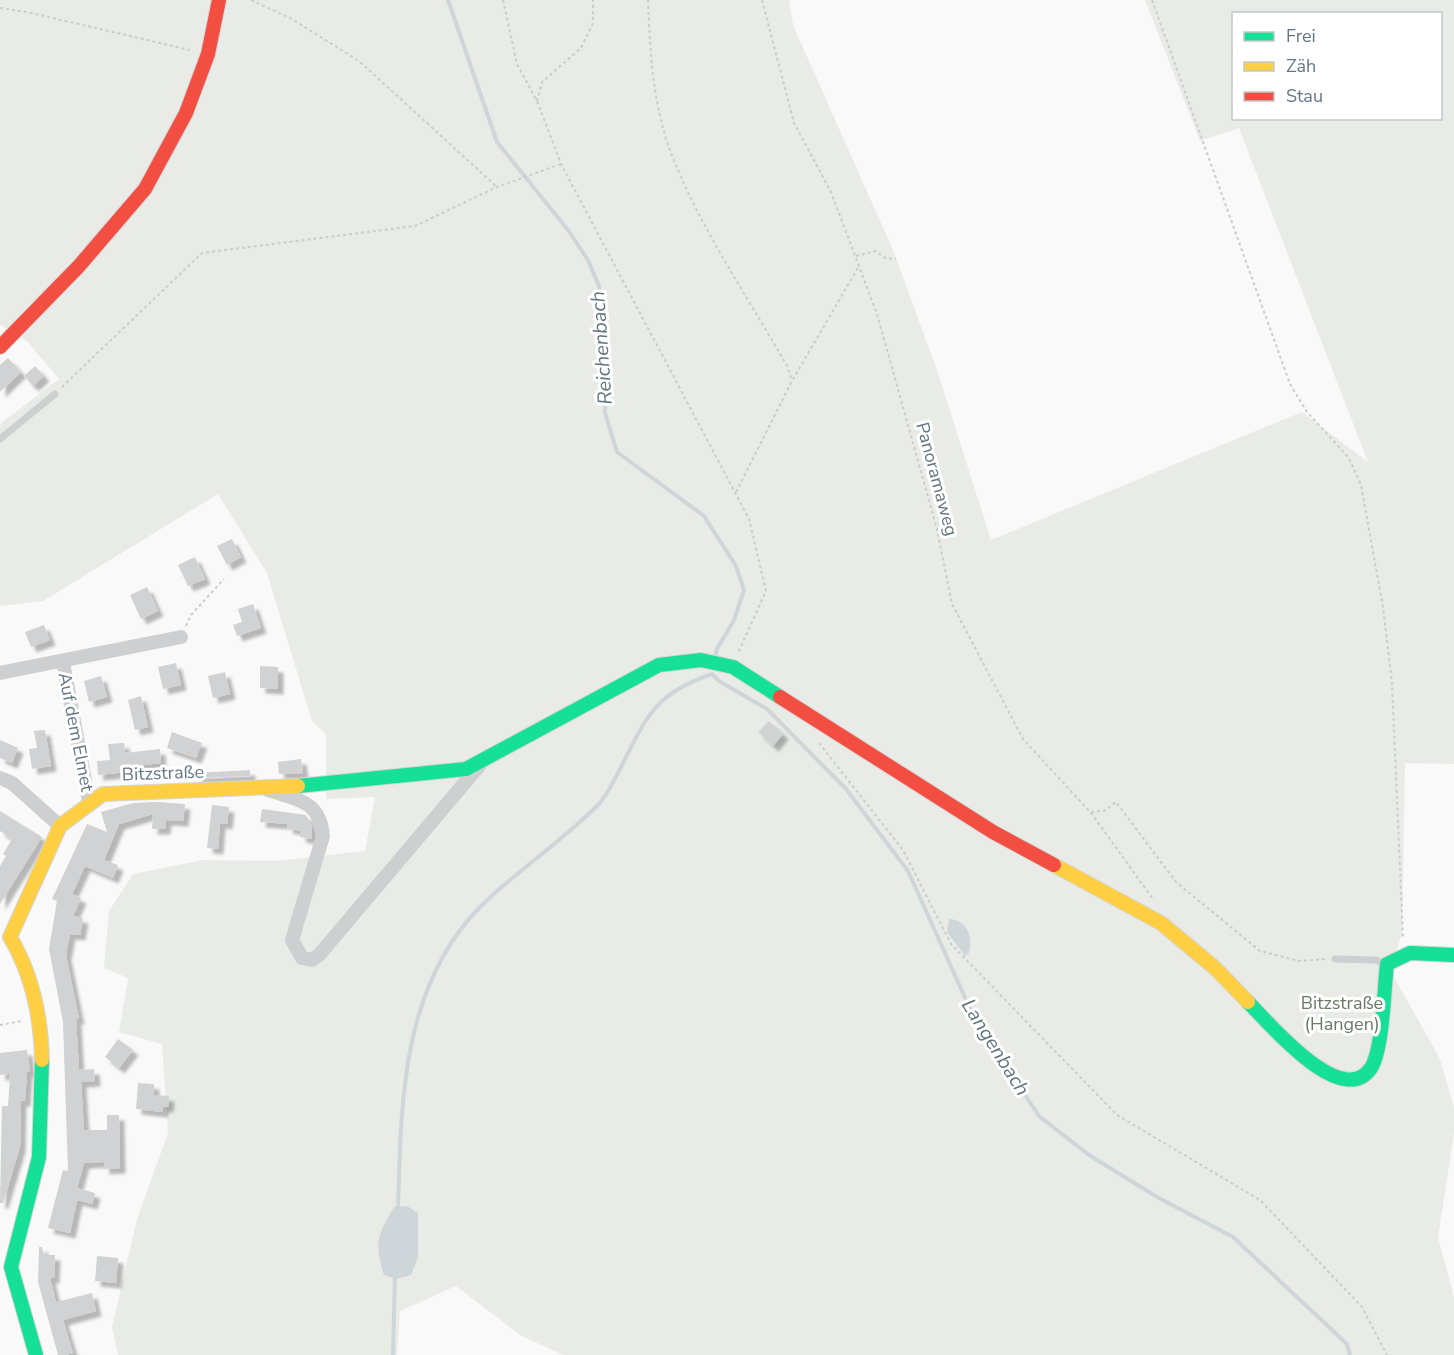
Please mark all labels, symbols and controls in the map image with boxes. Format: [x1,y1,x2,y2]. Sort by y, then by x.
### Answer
legend [1232,12,1442,120]
text: Frei [1286,24,1316,48]
text: Zäh [1286,54,1316,78]
text: Stau [1286,84,1323,108]
water label: Reichenbach [584,290,619,406]
street label: Panoramaweg [910,420,964,538]
street label: Auf dem Elmet [53,670,99,794]
street label: Bitzstraße [121,760,205,786]
park label: Bitzstraße (Hangen) [1301,991,1383,1036]
water label: Langenbach [955,994,1036,1101]

